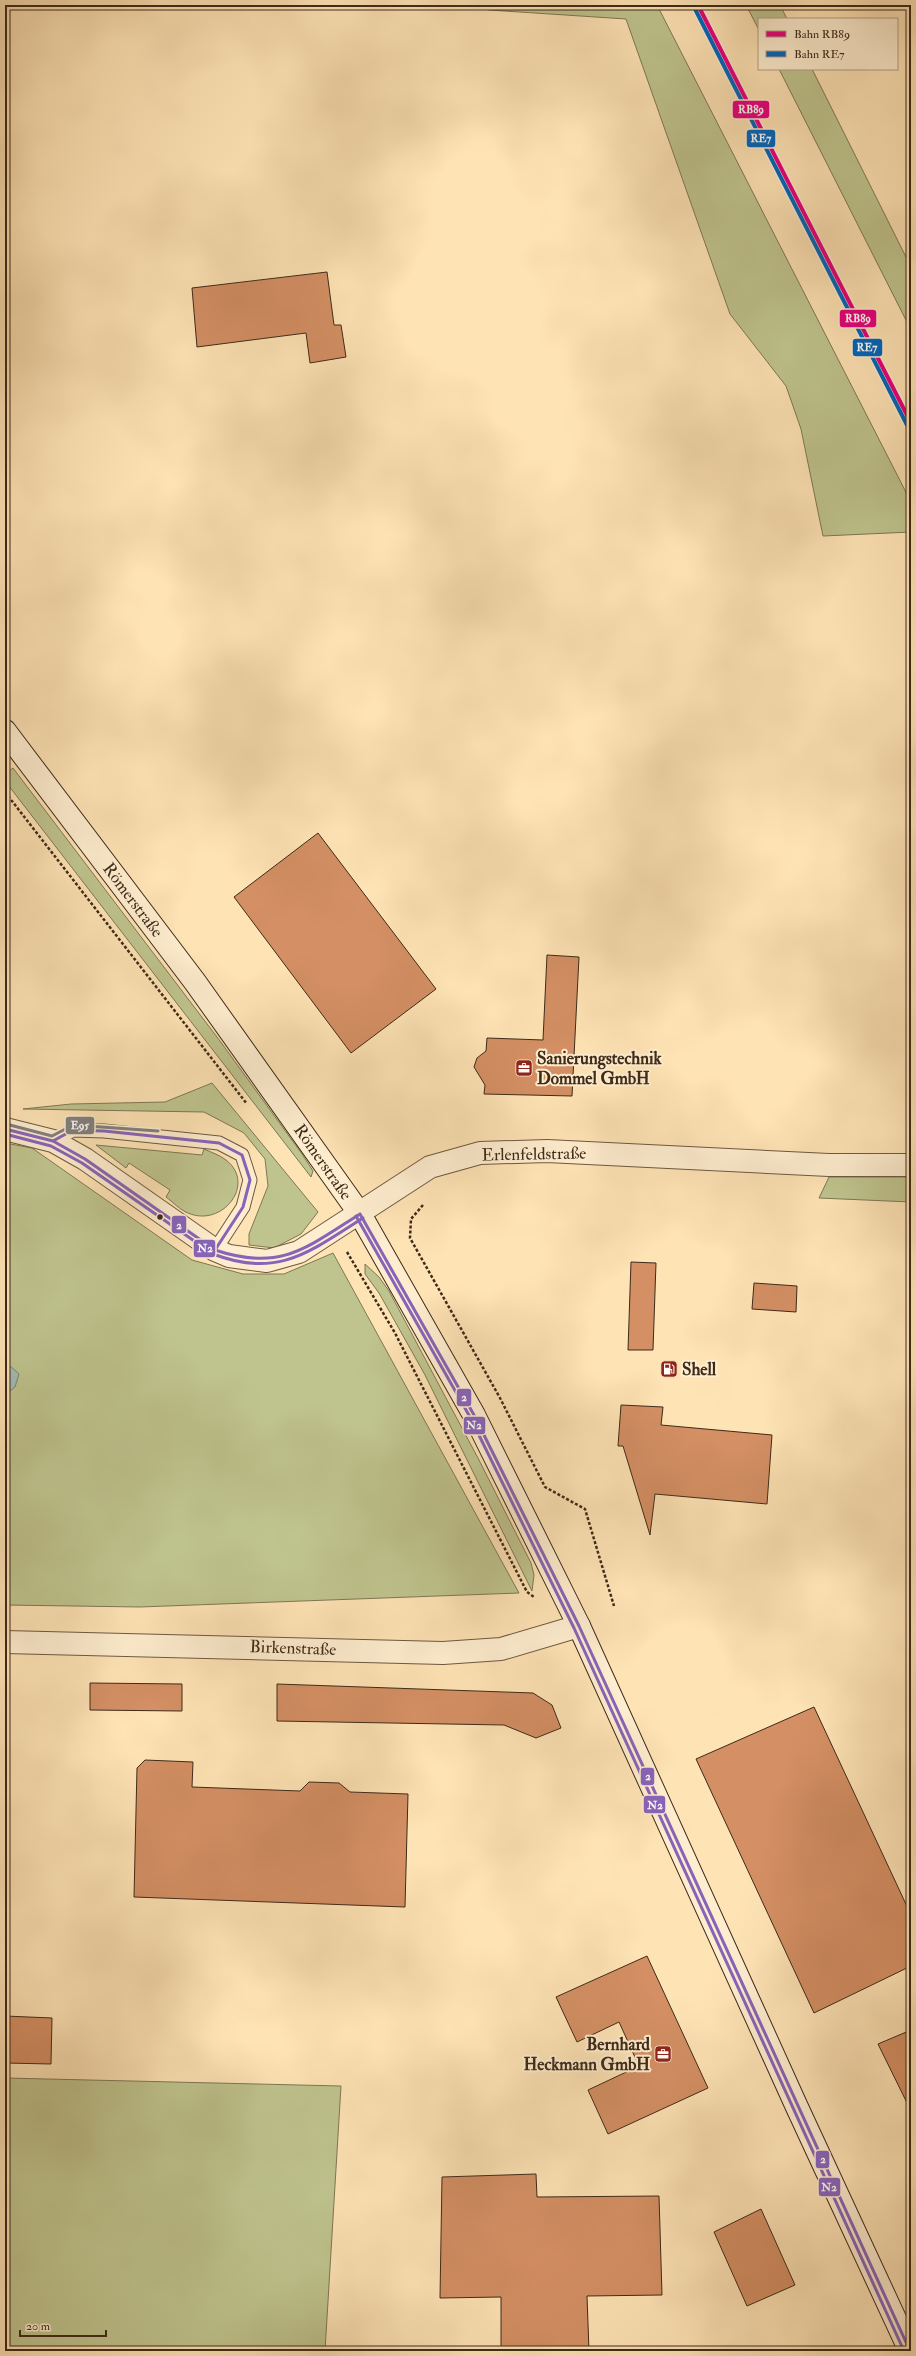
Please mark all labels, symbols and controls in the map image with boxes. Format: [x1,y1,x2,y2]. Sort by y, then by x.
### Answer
legend [758,18,898,70]
text: Bahn RB89 [794,27,850,42]
text: Bahn RE7 [794,47,845,62]
line badge: RB89 [732,100,770,119]
text: RB89 [738,103,764,116]
line badge: RE7 [746,129,776,148]
text: RE7 [751,132,772,145]
line badge: RB89 [839,309,877,328]
text: RB89 [845,312,871,325]
line badge: RE7 [852,338,883,357]
text: RE7 [857,341,878,354]
street label: Römerstraße [98,859,168,941]
place label: Sanierungstechnik Dommel GmbH [537,1048,663,1089]
office icon: Sanierungstechnik Dommel GmbH [514,1058,534,1078]
line badge: E95 [65,1116,95,1135]
text: E95 [71,1119,89,1132]
street label: Römerstraße [289,1120,357,1204]
street label: Erlenfeldstraße [481,1143,587,1165]
unlabelled marker [155,1212,165,1222]
line badge: 2 [171,1215,187,1234]
text: 2 [176,1219,182,1232]
line badge: N2 [193,1239,216,1258]
text: N2 [196,1242,213,1255]
fuel station icon: Shell [659,1359,679,1379]
place label: Shell [682,1359,717,1380]
line badge: 2 [456,1388,472,1407]
text: 2 [461,1391,467,1404]
line badge: N2 [463,1416,486,1435]
text: N2 [465,1419,482,1432]
street label: Birkenstraße [249,1636,337,1660]
line badge: 2 [640,1767,655,1786]
text: 2 [645,1770,651,1783]
line badge: N2 [643,1795,666,1814]
text: N2 [646,1799,663,1812]
place label: Bernhard Heckmann GmbH [524,2034,651,2075]
office icon: Bernhard Heckmann GmbH [653,2044,673,2064]
line badge: 2 [815,2150,830,2169]
text: 2 [820,2153,826,2166]
line badge: N2 [818,2177,841,2197]
text: N2 [820,2181,837,2194]
scale bar [20,2312,106,2338]
text: 20 m [26,2319,51,2334]

